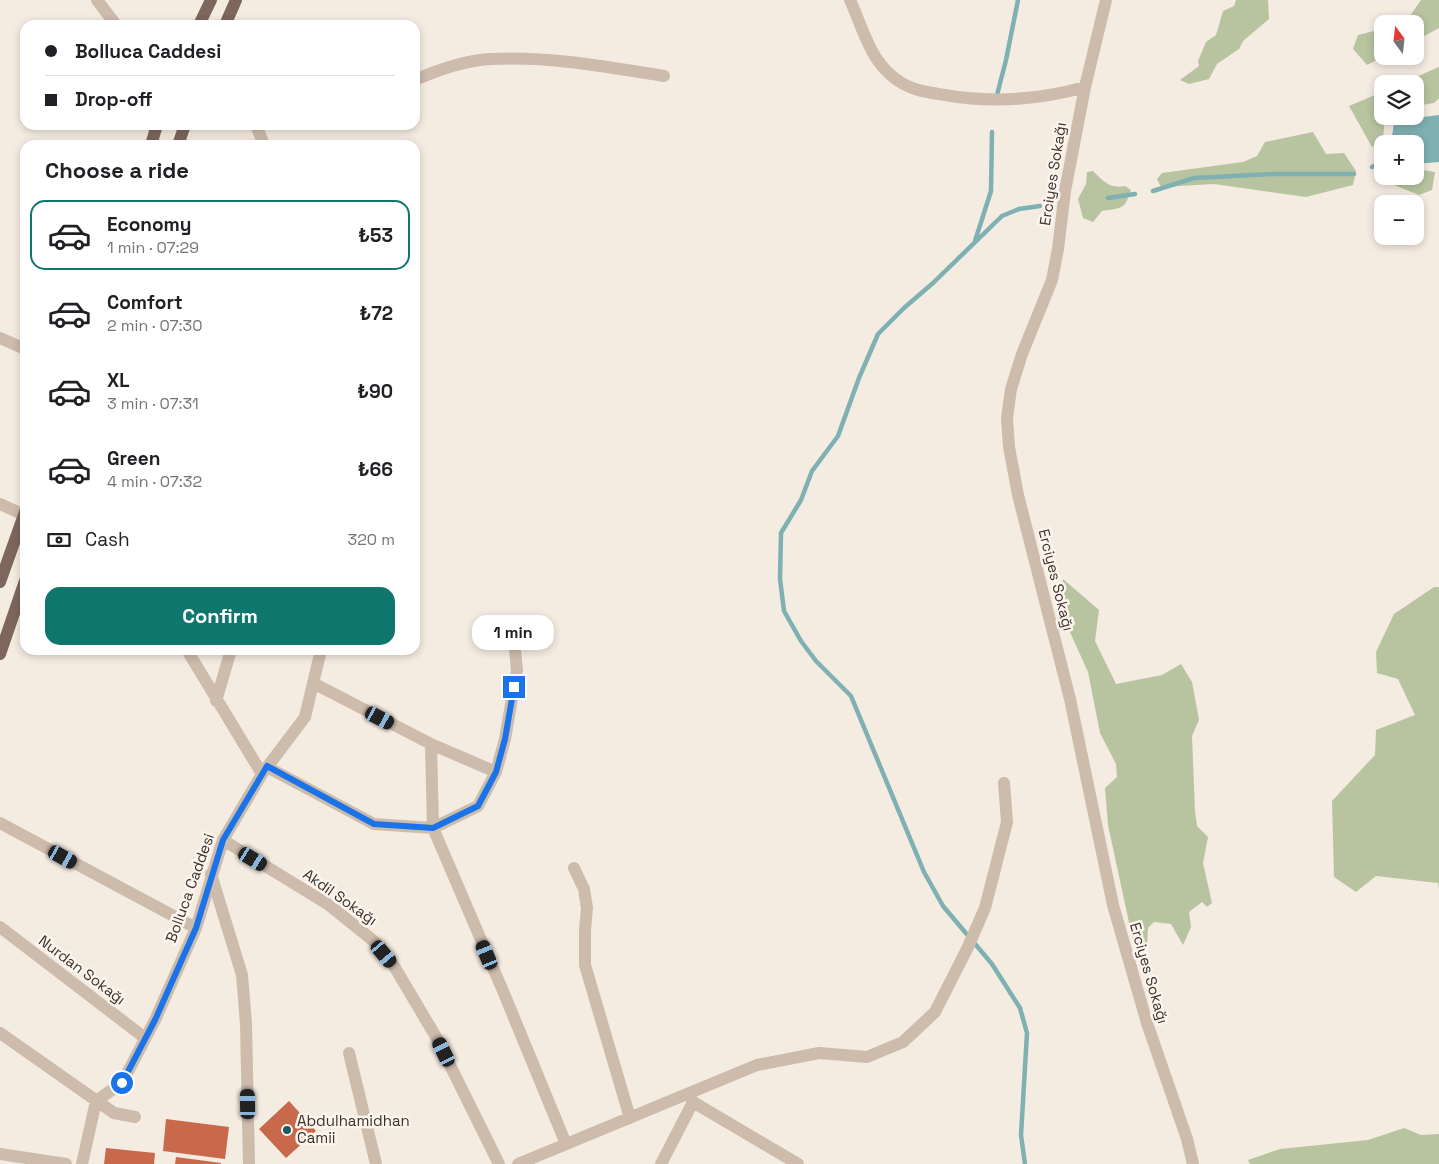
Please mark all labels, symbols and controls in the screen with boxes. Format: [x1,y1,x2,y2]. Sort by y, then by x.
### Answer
north arrow [1374,15,1424,65]
map controls [1374,15,1424,245]
text: Bolluca Caddesi [75,39,221,64]
button: layers [1374,75,1424,125]
text: Drop-off [75,87,153,112]
street label: Erciyes Sokağı [1035,121,1070,227]
button: + [1374,135,1424,185]
text: Choose a ride [45,156,189,184]
button: − [1374,195,1424,245]
text: Economy [107,212,191,237]
icon: car [47,213,92,258]
text: ₺53 [358,223,393,248]
text: 1 min · 07:29 [107,237,199,258]
text: Comfort [107,290,183,315]
icon: car [47,291,92,336]
text: ₺72 [360,301,393,326]
text: 2 min · 07:30 [107,315,202,336]
text: XL [107,368,130,393]
icon: car [47,369,92,414]
text: ₺90 [357,379,393,404]
text: 3 min · 07:31 [107,393,199,414]
text: Green [107,446,160,471]
icon: car [47,447,92,492]
text: ₺66 [358,457,393,482]
text: 4 min · 07:32 [107,471,202,492]
icon: cash [45,526,73,554]
text: Cash [85,527,130,552]
street label: Erciyes Sokağı [1035,527,1078,633]
text: 320 m [348,529,395,550]
button: Confirm [45,587,395,645]
callout: 1 min [473,614,555,650]
text: 1 min [493,622,533,643]
route end [503,676,525,698]
car [363,704,396,732]
street label: Bolluca Caddesi [161,831,218,945]
car [46,843,79,871]
car [236,845,269,873]
street label: Akdil Sokağı [300,864,381,929]
street label: Erciyes Sokağı [1126,920,1173,1026]
street label: Nurdan Sokağı [35,931,130,1008]
car [368,938,399,970]
car [474,938,499,972]
car [430,1035,457,1069]
route start [111,1072,133,1094]
car [240,1089,255,1119]
place label: Abdulhamidhan Camii [297,1111,410,1147]
marker: Abdulhamidhan Camii [281,1124,293,1136]

